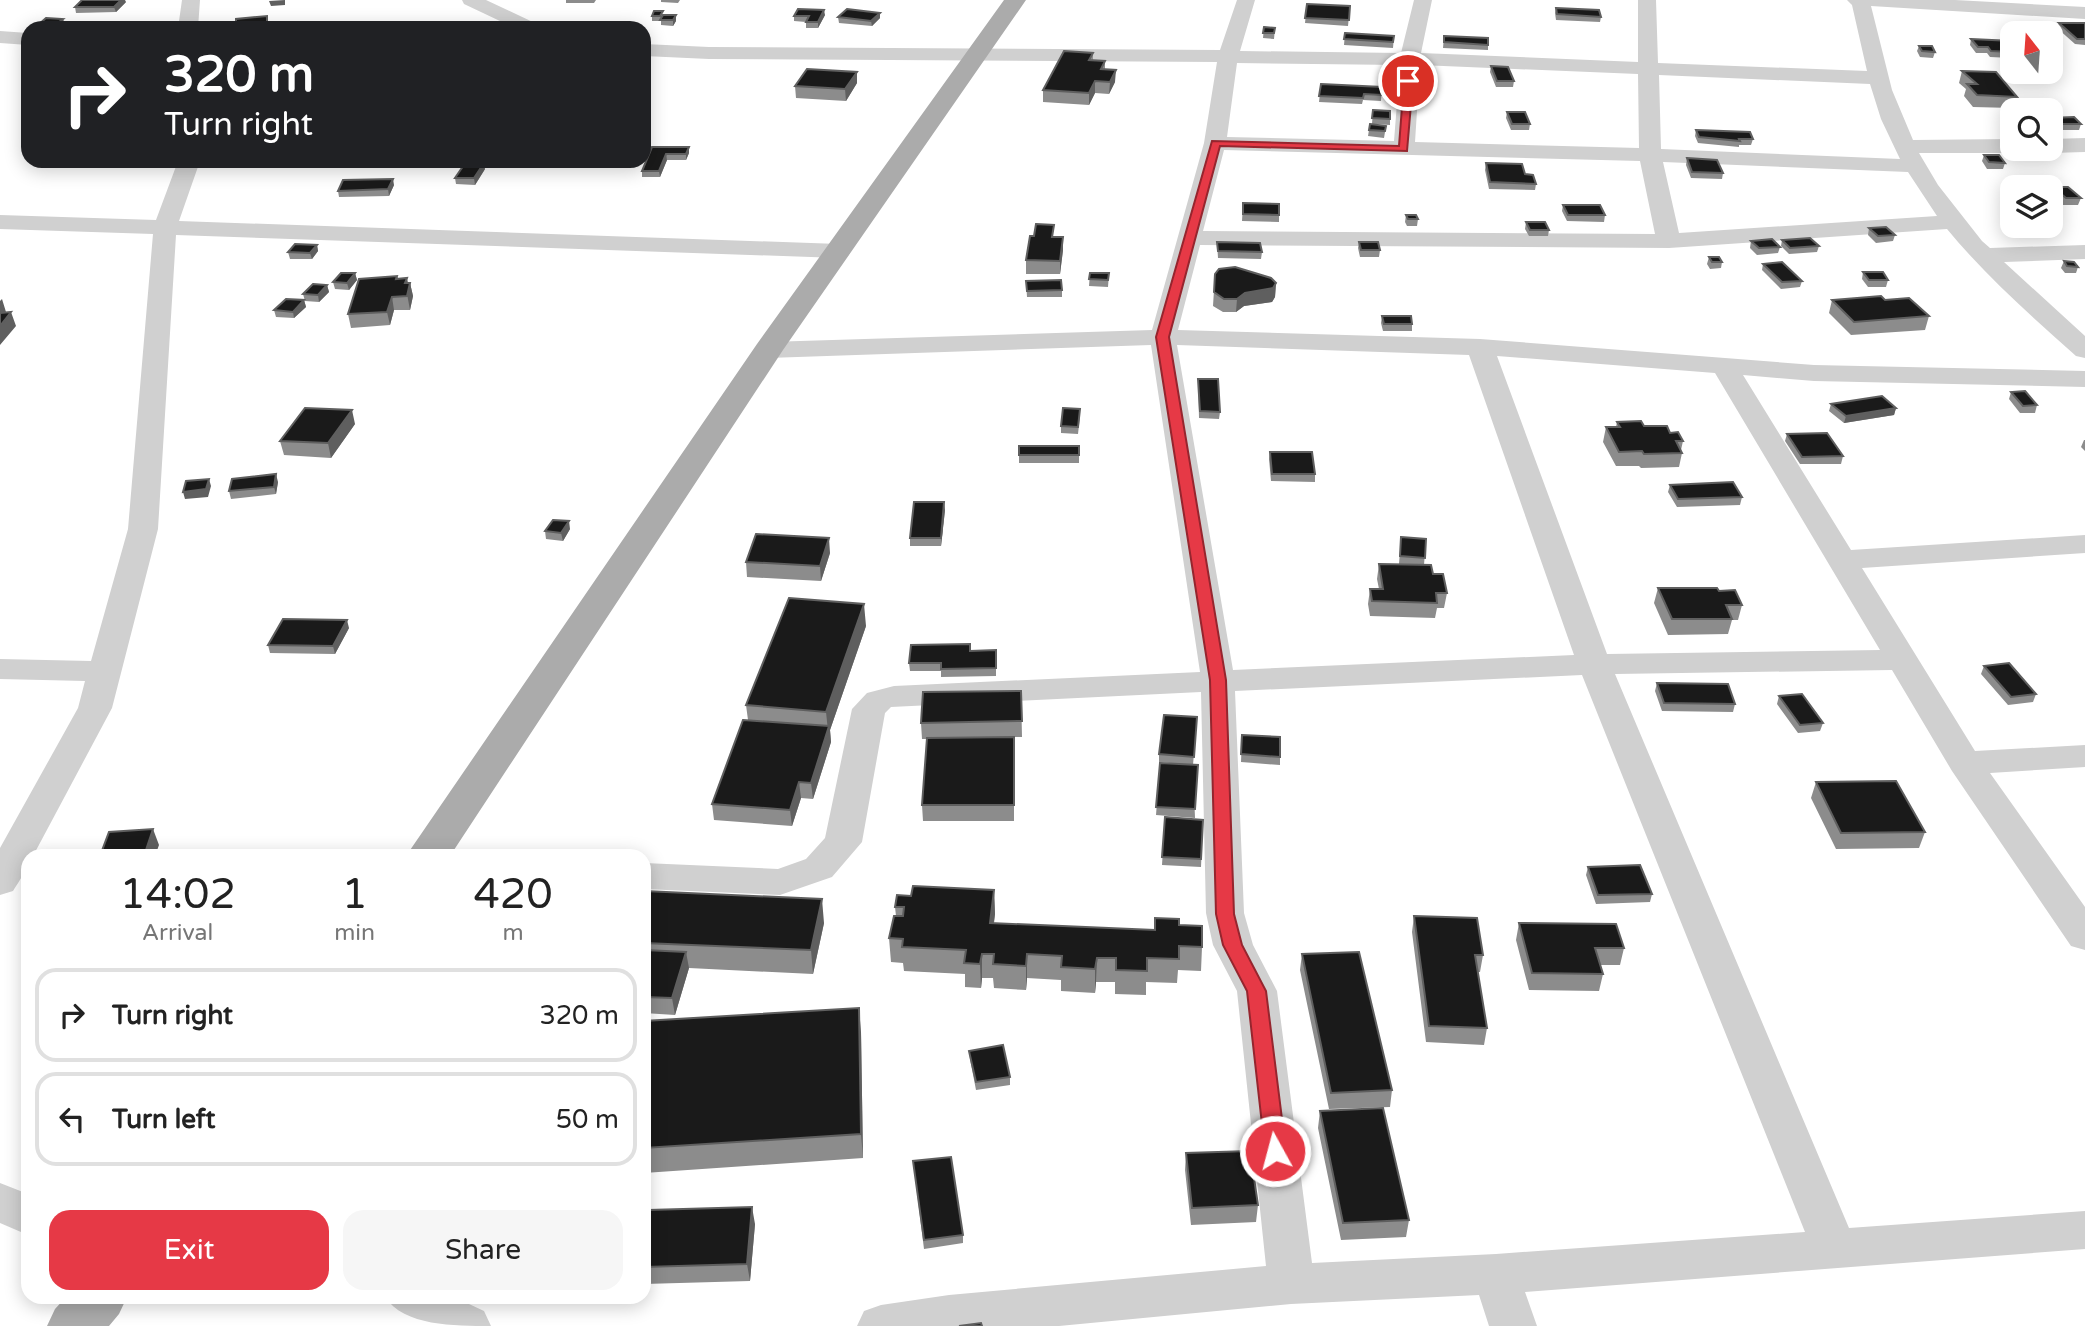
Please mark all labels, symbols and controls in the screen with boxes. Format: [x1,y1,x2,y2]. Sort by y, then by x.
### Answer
north arrow [2000,21,2063,84]
map controls [2000,21,2063,238]
text: 320 m [164,46,314,105]
icon: right [49,49,140,140]
pin [1378,51,1438,111]
icon: arrive [1389,62,1427,100]
button: search [2000,98,2063,161]
text: Turn right [164,106,313,144]
button: layers [2000,175,2063,238]
text: 14:02 [119,869,236,920]
text: 1 [341,869,368,920]
text: 420 [473,869,553,920]
text: Arrival [142,919,213,947]
text: min [334,919,375,947]
text: m [502,919,524,947]
icon: right [53,996,91,1034]
text: Turn right [112,1000,233,1031]
text: 320 m [539,1000,619,1031]
icon: left [53,1100,91,1138]
text: Turn left [112,1104,215,1135]
text: 50 m [556,1104,619,1135]
position arrow [1238,1114,1312,1188]
button: Exit [49,1210,329,1290]
button: Share [343,1210,623,1290]

